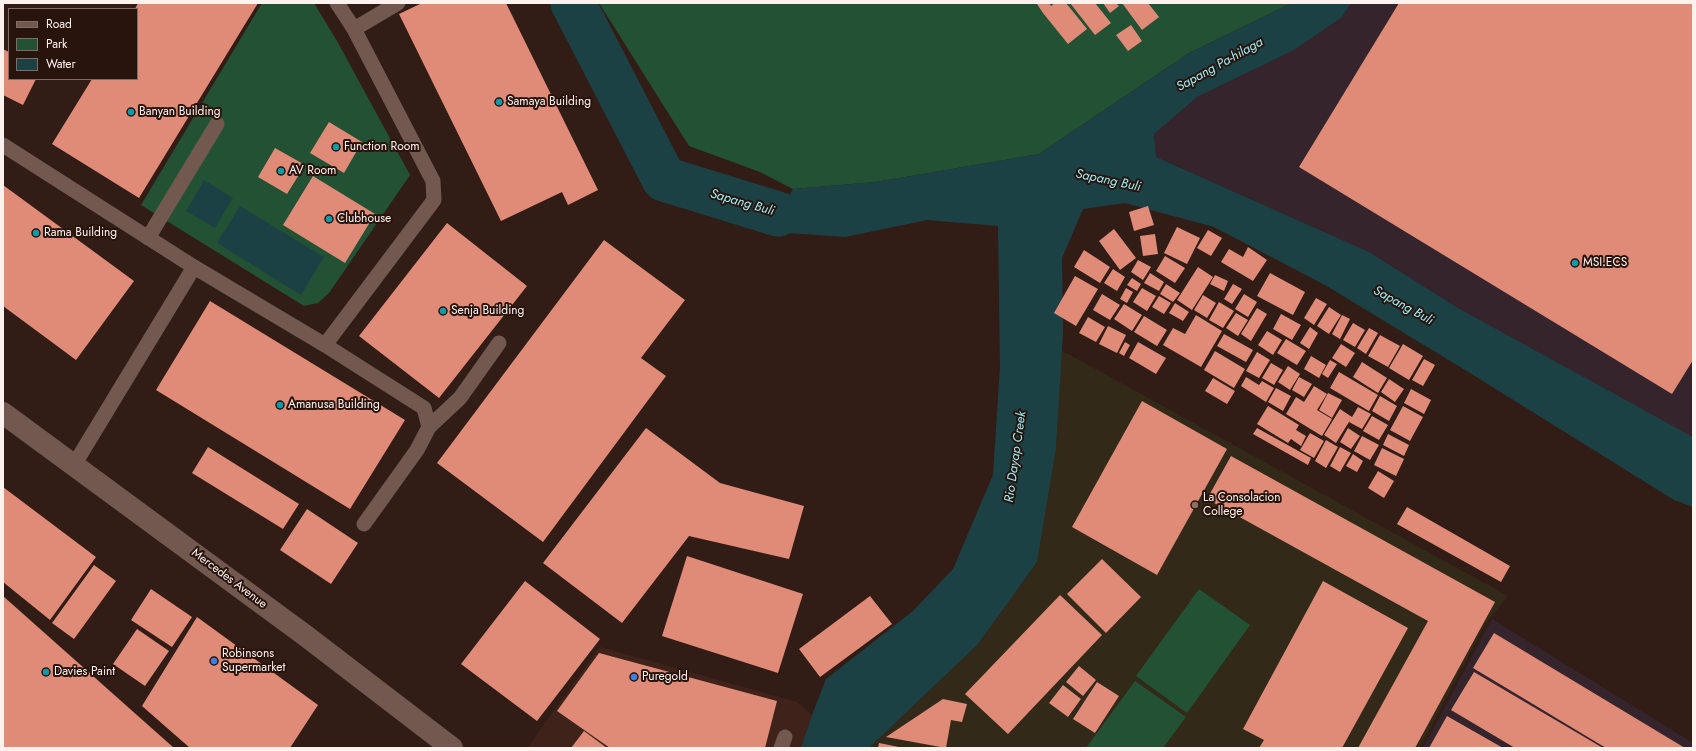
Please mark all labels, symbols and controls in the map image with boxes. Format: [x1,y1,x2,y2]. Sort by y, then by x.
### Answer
legend [8,8,138,80]
text: Road [46,15,72,33]
text: Park [46,35,67,53]
water label: Sapang Pa-hilaga [1174,35,1266,95]
text: Water [46,55,76,73]
place label: Samaya Building [507,95,591,109]
marker: Samaya Building [494,97,504,107]
place label: Banyan Building [139,105,221,119]
marker: Banyan Building [126,107,136,117]
place label: Function Room [344,140,420,154]
marker: Function Room [331,142,341,152]
place label: AV Room [289,164,336,178]
marker: AV Room [276,166,286,176]
water label: Sapang Buli [1074,167,1142,195]
water label: Sapang Buli [708,186,776,220]
place label: Clubhouse [337,212,391,226]
marker: Clubhouse [324,214,334,224]
place label: Rama Building [44,226,117,240]
marker: Rama Building [31,228,41,238]
place label: MSI.ECS [1583,256,1627,270]
marker: MSI.ECS [1570,258,1580,268]
water label: Sapang Buli [1370,283,1436,329]
place label: Senja Building [451,304,524,318]
marker: Senja Building [438,306,448,316]
place label: Amanusa Building [288,398,380,412]
marker: Amanusa Building [275,400,285,410]
water label: Rio Dayap Creek [1002,410,1030,504]
place label: La Consolacion College [1203,491,1280,519]
marker: La Consolacion College [1190,500,1200,510]
street label: Mercedes Avenue [188,546,270,612]
place label: Robinsons Supermarket [222,647,285,675]
marker: Robinsons Supermarket [209,656,219,666]
place label: Davies Paint [54,665,115,679]
marker: Davies Paint [41,667,51,677]
place label: Puregold [642,670,688,684]
marker: Puregold [629,672,639,682]

